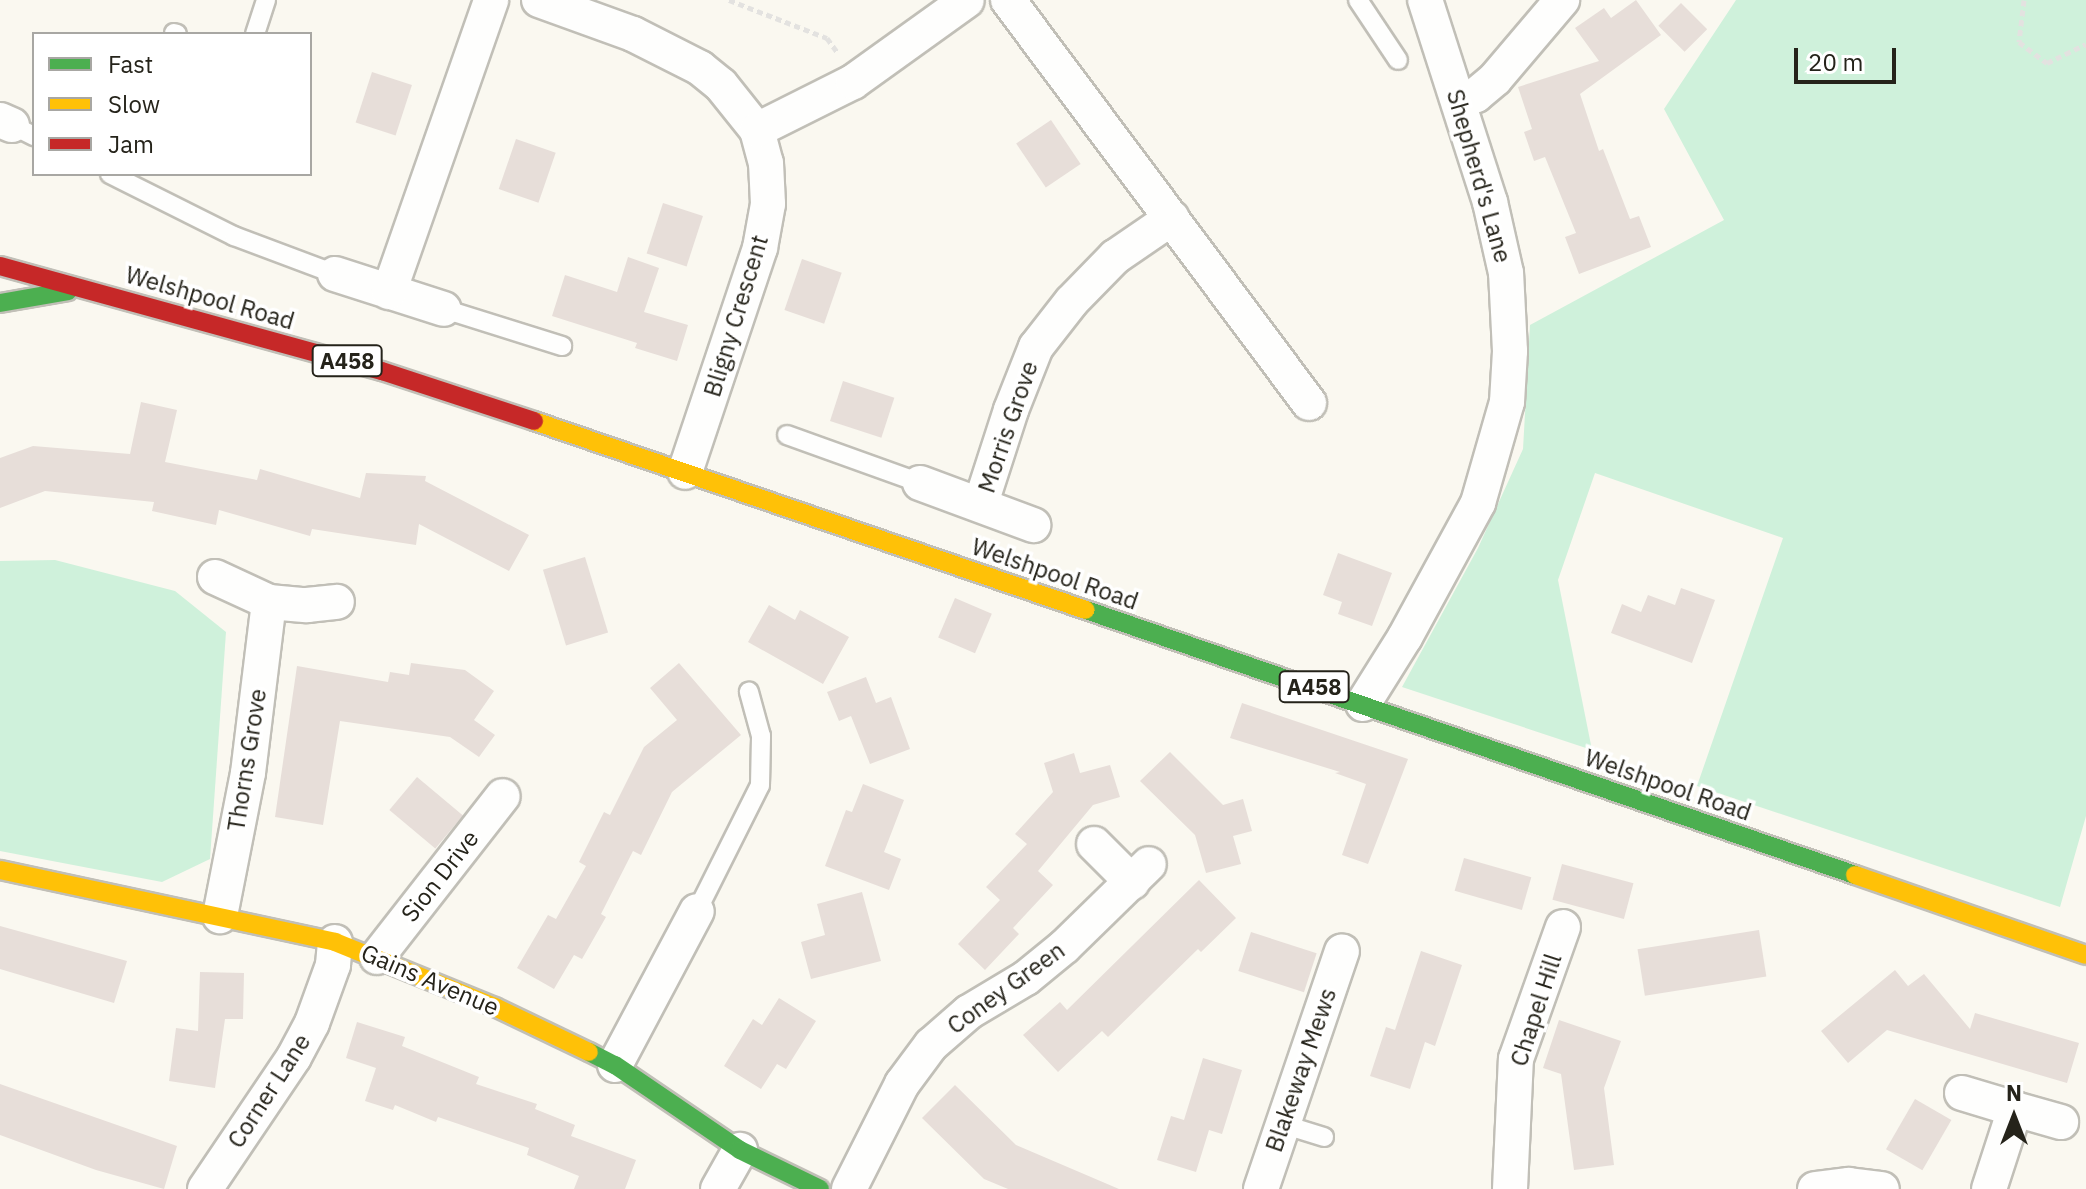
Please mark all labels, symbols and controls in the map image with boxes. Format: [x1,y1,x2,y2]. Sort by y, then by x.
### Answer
legend [32,32,312,176]
scale bar [1798,32,1900,82]
text: 20 m [1808,46,1863,78]
text: Fast [108,48,153,80]
street label: Shepherd's Lane [1441,86,1517,266]
text: Slow [108,88,160,120]
text: Jam [108,128,154,160]
street label: Bligny Crescent [698,232,774,400]
street label: Welshpool Road [122,260,298,336]
road number: A458 [311,343,383,379]
street label: Morris Grove [972,357,1044,497]
street label: Welshpool Road [968,532,1142,616]
road number: A458 [1278,669,1350,705]
street label: Thorns Grove [222,687,272,833]
street label: Welshpool Road [1581,743,1755,827]
street label: Sion Drive [395,824,485,928]
street label: Coney Green [942,936,1070,1040]
street label: Gains Avenue [357,938,503,1022]
street label: Chapel Hill [1504,950,1568,1070]
street label: Blakeway Mews [1259,984,1343,1156]
street label: Corner Lane [222,1029,316,1153]
north arrow [1974,1077,2054,1157]
text: N [2006,1078,2022,1107]

